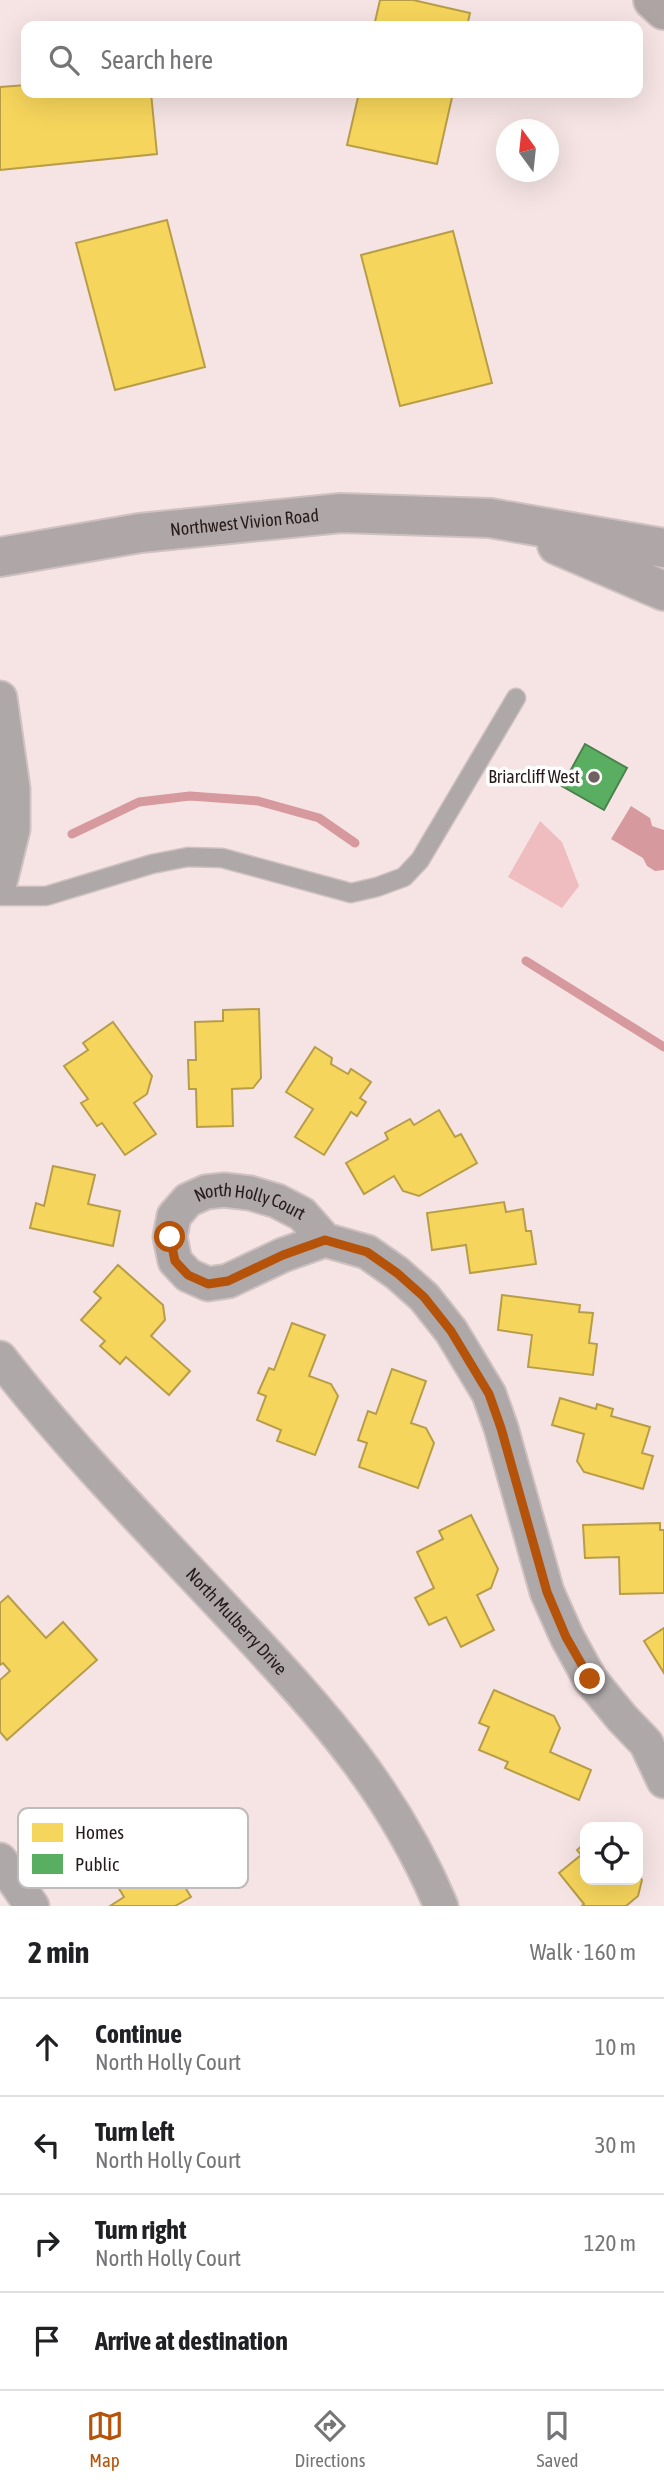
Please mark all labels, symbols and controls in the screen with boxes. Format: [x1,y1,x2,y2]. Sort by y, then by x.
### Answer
search box [21,21,643,98]
icon: search [45,41,83,79]
text: Search here [101,45,213,75]
north arrow [496,119,559,182]
street label: Northwest Vivion Road [169,504,320,540]
place label: Briarcliff West [488,766,580,787]
marker: Briarcliff West [586,769,602,785]
street label: North Holly Court [191,1179,309,1224]
route start [154,1221,185,1252]
street label: North Mulberry Drive [182,1563,292,1679]
route end [574,1663,605,1694]
legend [18,1808,248,1888]
text: Homes [75,1821,124,1843]
map controls [580,1822,643,1885]
button: locate [580,1822,643,1885]
text: Public [75,1853,120,1875]
text: 2 min [28,1935,89,1969]
text: Walk · 160 m [530,1939,636,1965]
text: Continue [95,2019,182,2049]
icon: ahead [28,2028,66,2066]
text: 10 m [595,2034,636,2060]
text: North Holly Court [95,2049,241,2075]
text: Turn left [95,2117,175,2147]
icon: left [28,2126,66,2164]
text: 30 m [595,2132,636,2158]
text: North Holly Court [95,2147,241,2173]
text: Turn right [95,2215,186,2245]
icon: right [28,2224,66,2262]
text: 120 m [584,2230,636,2256]
text: North Holly Court [95,2245,241,2271]
icon: arrive [28,2322,66,2360]
text: Arrive at destination [95,2326,288,2356]
tab: Map [86,2407,124,2471]
tab: Directions [295,2407,365,2471]
tab: Saved [536,2407,578,2471]

